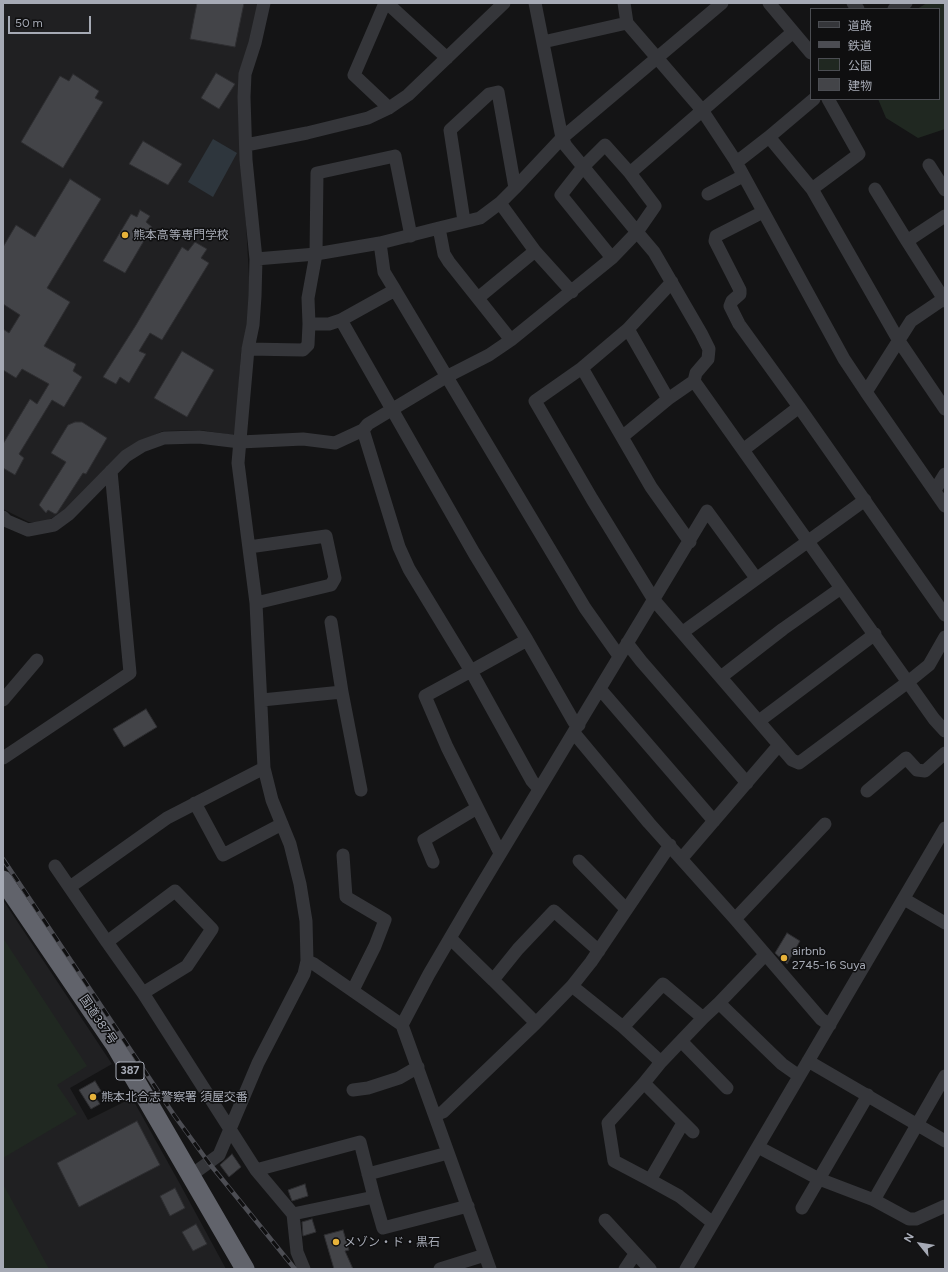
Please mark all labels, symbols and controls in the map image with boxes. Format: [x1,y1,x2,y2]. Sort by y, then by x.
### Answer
scale bar [10,8,93,34]
legend [810,8,940,100]
text: 50 m [15,16,43,30]
text: 道路 [848,19,872,33]
text: 鉄道 [848,39,872,53]
text: 公園 [848,59,872,73]
text: 建物 [848,79,872,93]
place label: 熊本高等専門学校 [133,228,229,242]
marker: 熊本高等専門学校 [120,230,130,240]
place label: airbnb 2745-16 Suya [792,944,866,972]
marker: airbnb 2745-16 Suya [779,953,789,963]
street label: 国道387号 [76,993,120,1047]
road number: 387 [116,1062,144,1080]
place label: 熊本北合志警察署 須屋交番 [101,1090,248,1104]
marker: 熊本北合志警察署 須屋交番 [88,1092,98,1102]
north arrow [900,1224,940,1264]
text: N [901,1231,917,1245]
place label: メゾン・ド・黒石 [344,1235,440,1249]
marker: メゾン・ド・黒石 [331,1237,341,1247]

